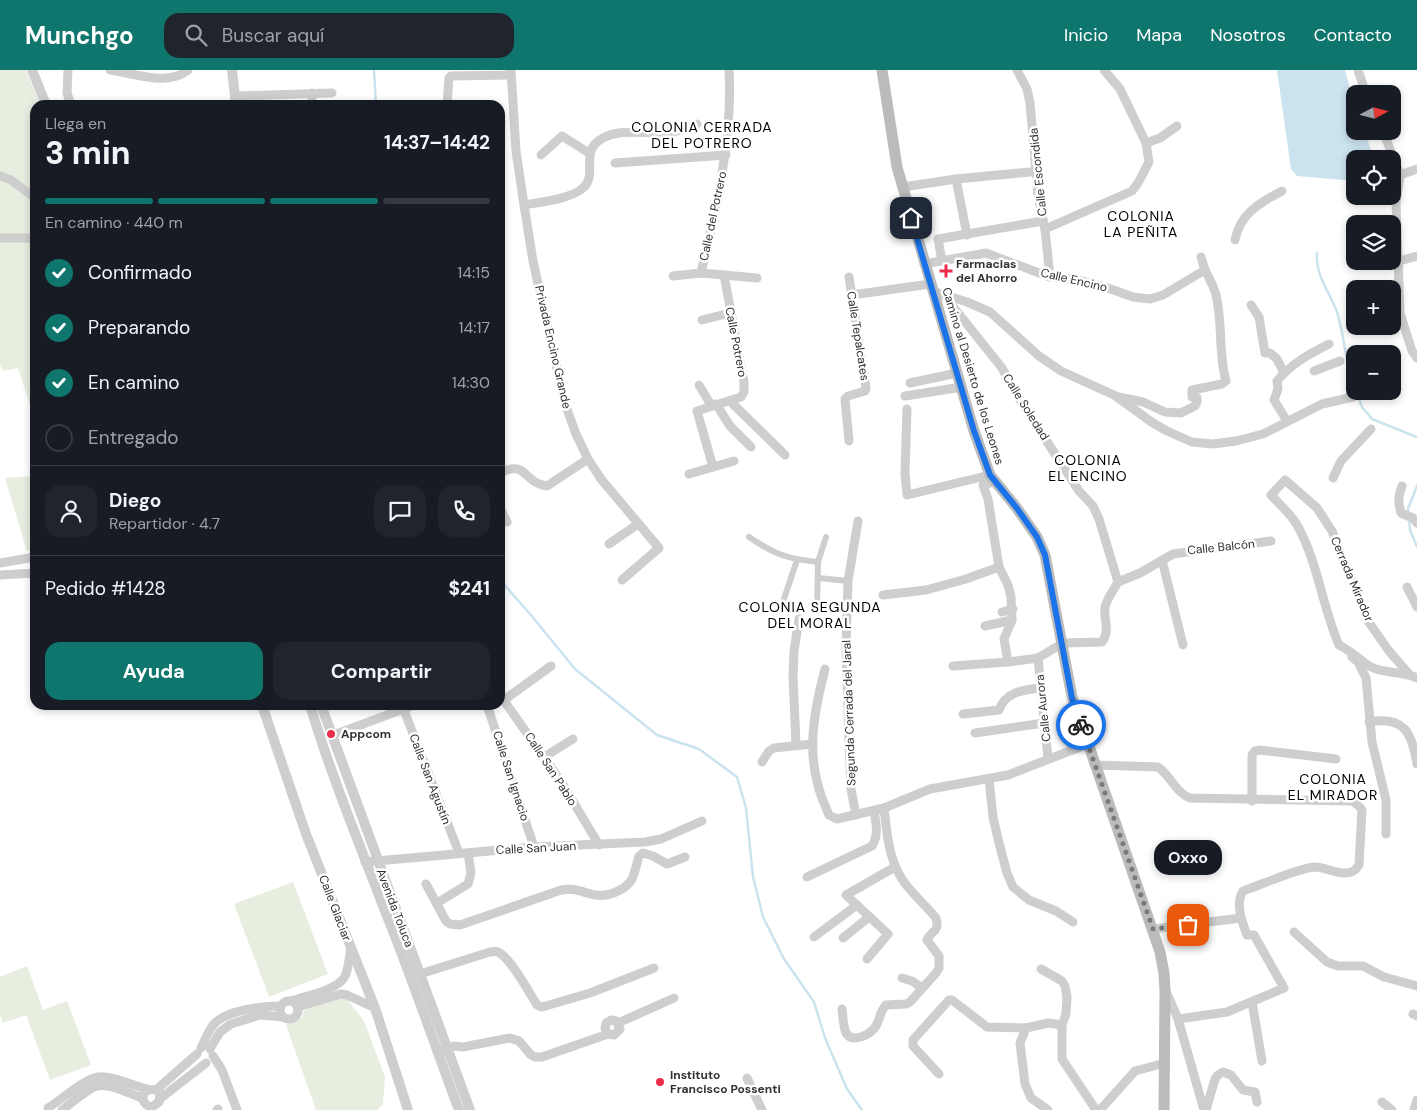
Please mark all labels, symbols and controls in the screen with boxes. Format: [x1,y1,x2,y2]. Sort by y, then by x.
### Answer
search box [164,13,514,58]
text: Munchgo [25,20,134,51]
icon: search [182,21,210,49]
text: Buscar aquí [222,23,324,48]
text: Inicio [1064,23,1108,47]
text: Mapa [1136,23,1182,47]
text: Nosotros [1210,23,1286,47]
text: Contacto [1314,23,1392,47]
north arrow [1346,85,1401,140]
map controls [1346,85,1401,400]
text: Llega en [45,113,106,134]
district label: COLONIA CERRADA DEL POTRERO [631,118,773,152]
street label: Calle Escondida [1025,127,1051,217]
text: 14:37–14:42 [384,130,490,155]
text: 3 min [45,132,130,174]
button: locate [1346,150,1401,205]
street label: Calle del Potrero [696,170,730,262]
pin [890,197,932,239]
icon: home [897,204,925,232]
district label: COLONIA LA PEÑITA [1104,207,1178,241]
text: En camino · 440 m [45,212,183,233]
button: layers [1346,215,1401,270]
place label: Farmacias del Ahorro [956,256,1017,286]
icon: check [45,259,73,287]
text: Confirmado [88,260,192,285]
text: 14:15 [457,262,490,283]
marker: Farmacias del Ahorro [940,265,952,277]
street label: Calle Encino [1039,265,1109,295]
button: + [1346,280,1401,335]
street label: Privada Encino Grande [531,284,575,410]
street label: Camino al Desierto de los Leones [938,285,1008,467]
street label: Calle Tepalcates [843,290,873,382]
street label: Calle Potrero [721,306,751,378]
icon: check [45,314,73,342]
text: Preparando [88,315,190,340]
text: 14:17 [459,317,490,338]
button: − [1346,345,1401,400]
icon: check [45,369,73,397]
text: En camino [88,370,180,395]
street label: Calle Soledad [999,371,1053,443]
text: 14:30 [452,372,490,393]
text: Entregado [88,425,179,450]
district label: COLONIA EL ENCINO [1048,451,1128,485]
button: person [45,485,97,537]
button: chat [374,485,426,537]
button: phone [438,485,490,537]
text: Diego [109,488,161,513]
text: Repartidor · 4.7 [109,513,220,534]
street label: Cerrada Mirador [1327,534,1377,625]
street label: Calle Balcón [1186,535,1256,559]
text: Pedido #1428 [45,576,166,601]
text: $241 [448,576,490,601]
district label: COLONIA SEGUNDA DEL MORAL [739,598,881,632]
street label: Segunda Cerrada del Jaral [838,640,860,786]
button: Ayuda [45,642,263,700]
button: Compartir [273,642,490,700]
street label: Calle Aurora [1032,674,1054,742]
courier [1056,700,1106,750]
icon: bike [1067,711,1095,739]
place label: Appcom [341,726,391,742]
marker: Appcom [325,728,337,740]
street label: Calle San Ignacio [489,729,533,823]
street label: Calle San Pablo [521,729,581,809]
street label: Calle San Agustín [405,731,455,827]
district label: COLONIA EL MIRADOR [1288,770,1378,804]
street label: Calle San Juan [495,838,577,858]
callout: Oxxo [1154,840,1222,875]
text: Oxxo [1168,847,1208,868]
street label: Avenida Toluca [373,866,417,950]
street label: Calle Glaciar [315,873,355,944]
pin [1167,904,1209,946]
icon: bag [1174,911,1202,939]
place label: Instituto Francisco Possenti [670,1067,781,1097]
marker: Instituto Francisco Possenti [654,1076,666,1088]

